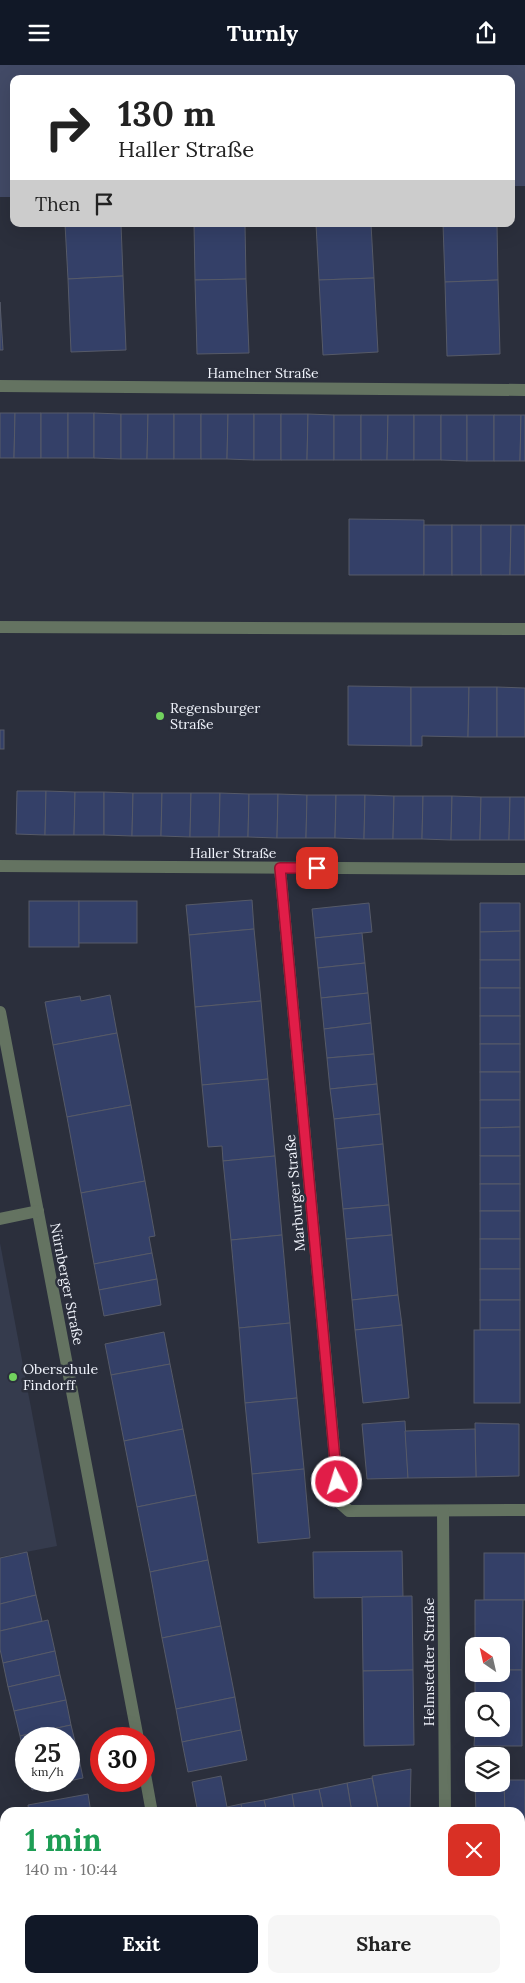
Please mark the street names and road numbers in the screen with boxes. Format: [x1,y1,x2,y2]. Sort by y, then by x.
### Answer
street label: Hamelner Straße [207,364,319,382]
street label: Haller Straße [190,844,277,862]
street label: Marburger Straße [281,1133,309,1252]
street label: Nürnberger Straße [46,1221,88,1347]
street label: Helmstedter Straße [420,1597,438,1726]

